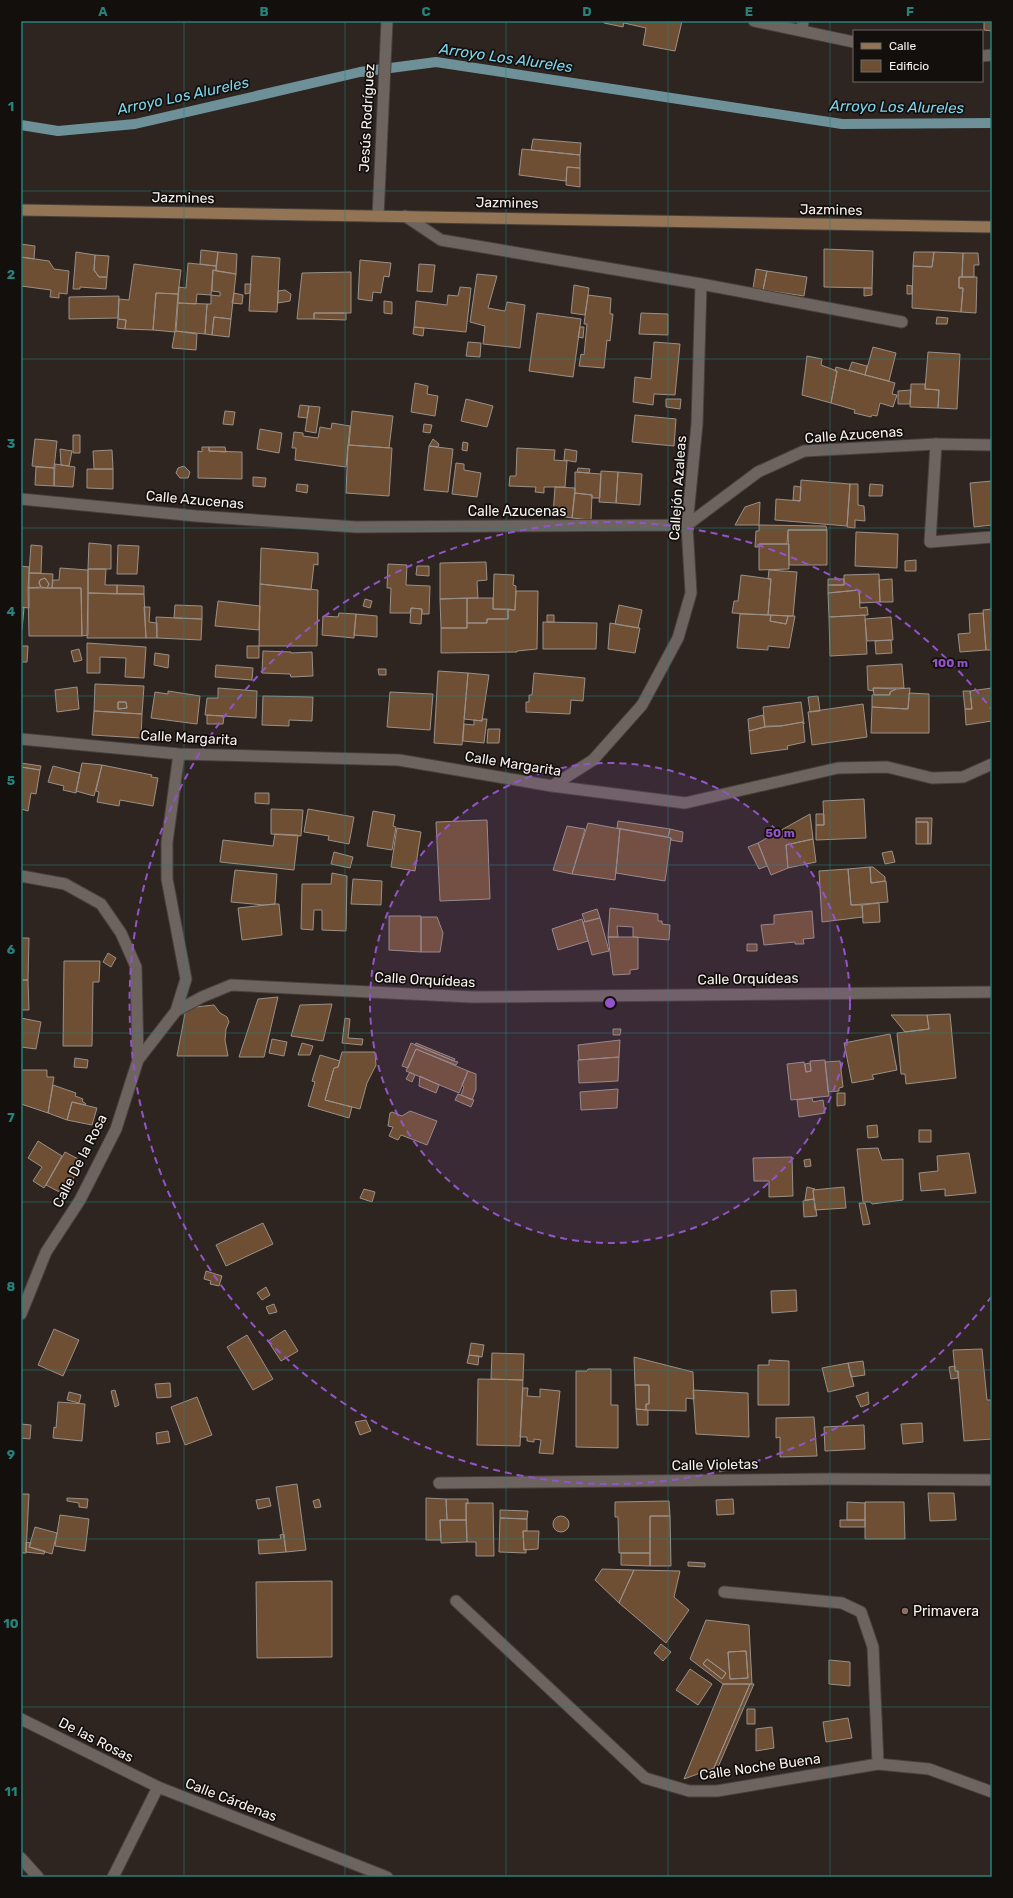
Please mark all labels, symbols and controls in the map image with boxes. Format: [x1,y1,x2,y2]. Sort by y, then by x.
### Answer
text: A [98,4,108,19]
text: B [259,4,269,19]
text: C [421,4,431,19]
text: D [582,4,592,19]
text: E [745,4,753,19]
text: F [906,4,914,19]
legend [853,30,983,82]
text: Calle [889,39,916,53]
water label: Arroyo Los Alureles [437,40,574,76]
text: Edificio [889,59,929,73]
street label: Jesús Rodríguez [356,63,378,173]
water label: Arroyo Los Alureles [114,73,251,119]
water label: Arroyo Los Alureles [829,97,965,117]
text: 1 [8,99,14,114]
street label: Jazmines [151,189,215,207]
street label: Jazmines [475,194,539,212]
street label: Jazmines [799,201,863,219]
text: 2 [7,267,15,282]
street label: Calle Azucenas [804,423,904,447]
street label: Callejón Azaleas [666,435,690,541]
text: 3 [7,436,16,451]
street label: Calle Azucenas [145,487,245,513]
street label: Calle Azucenas [468,503,566,520]
text: 4 [7,604,16,619]
text: 100 m [932,656,968,670]
street label: Calle Margarita [140,727,238,749]
street label: Calle Margarita [464,748,562,780]
text: 5 [7,773,15,788]
text: 50 m [765,826,795,840]
text: 6 [7,942,16,957]
street label: Calle Orquídeas [374,969,476,991]
street label: Calle Orquídeas [697,970,799,988]
centre of rings [603,996,617,1010]
text: 7 [7,1110,15,1125]
street label: Calle De la Rosa [49,1111,111,1211]
text: 8 [7,1279,16,1294]
text: 9 [7,1447,15,1462]
street label: Calle Violetas [671,1456,759,1474]
place label: Primavera [913,1603,979,1620]
marker: Primavera [900,1606,910,1616]
text: 10 [3,1616,19,1631]
street label: De las Rosas [56,1714,136,1766]
street label: Calle Noche Buena [698,1750,822,1784]
street label: Calle Cárdenas [183,1775,279,1825]
text: 11 [5,1784,17,1799]

